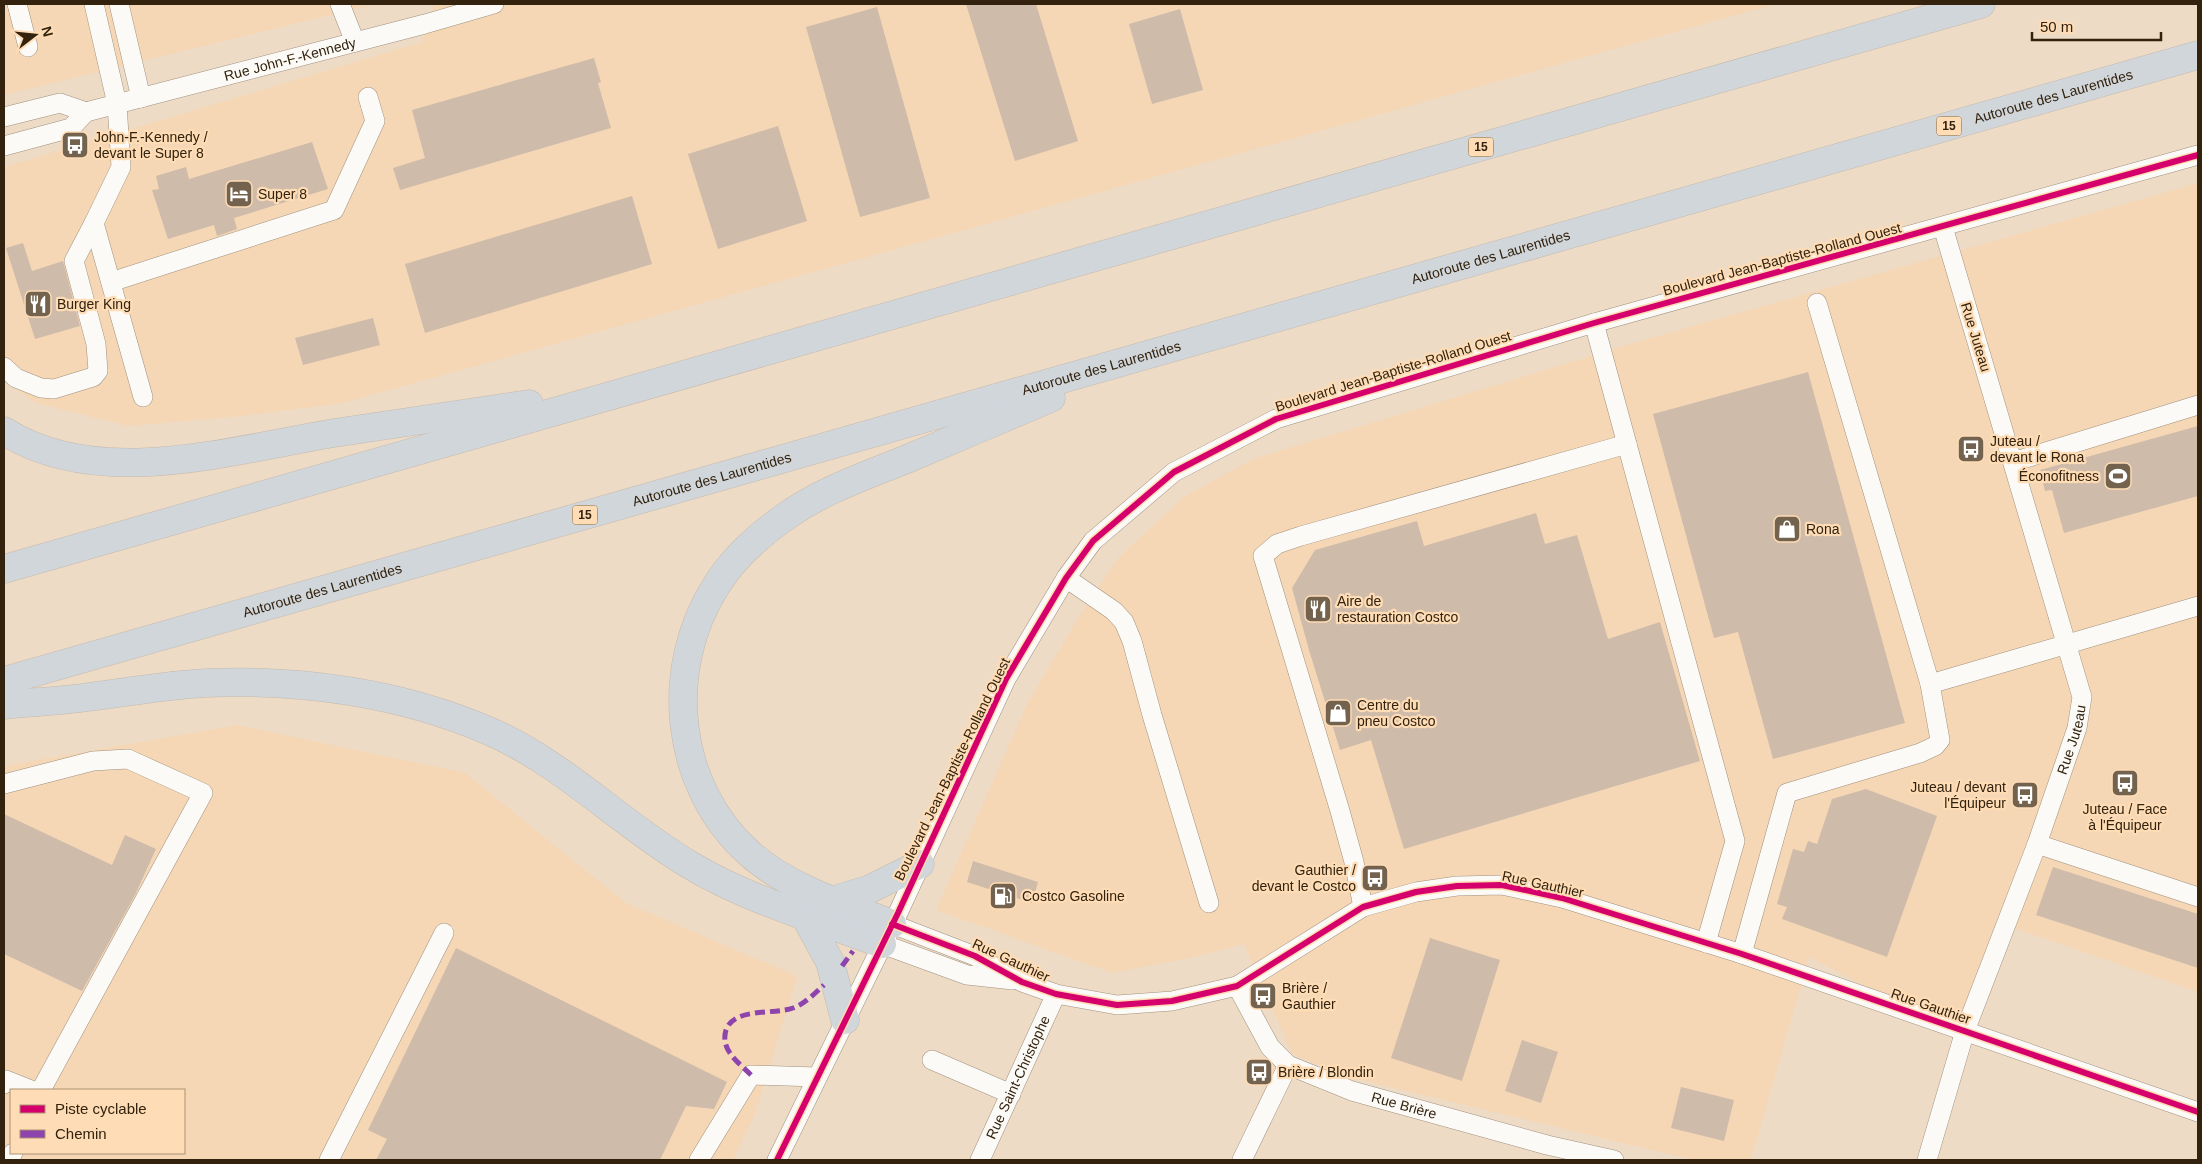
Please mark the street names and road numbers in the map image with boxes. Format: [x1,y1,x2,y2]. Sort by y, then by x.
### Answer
street label: Rue John-F.-Kennedy [222,34,358,84]
street label: Autoroute des Laurentides [1972,66,2134,127]
road number: 15 [1936,116,1962,136]
road number: 15 [1468,138,1494,156]
street label: Boulevard Jean-Baptiste-Rolland Ouest [1661,219,1903,299]
street label: Autoroute des Laurentides [1409,227,1572,287]
street label: Rue Juteau [1958,300,1994,374]
street label: Boulevard Jean-Baptiste-Rolland Ouest [1273,327,1513,415]
street label: Autoroute des Laurentides [1020,338,1182,398]
street label: Autoroute des Laurentides [631,449,793,509]
road number: 15 [572,506,598,524]
street label: Autoroute des Laurentides [241,560,404,620]
street label: Boulevard Jean-Baptiste-Rolland Ouest [891,655,1013,883]
street label: Rue Juteau [2054,704,2089,776]
street label: Rue Gauthier [1501,868,1586,901]
street label: Rue Gauthier [970,935,1052,985]
street label: Rue Gauthier [1889,985,1973,1027]
street label: Rue Saint-Christophe [983,1013,1053,1142]
street label: Rue Brière [1370,1089,1439,1122]

